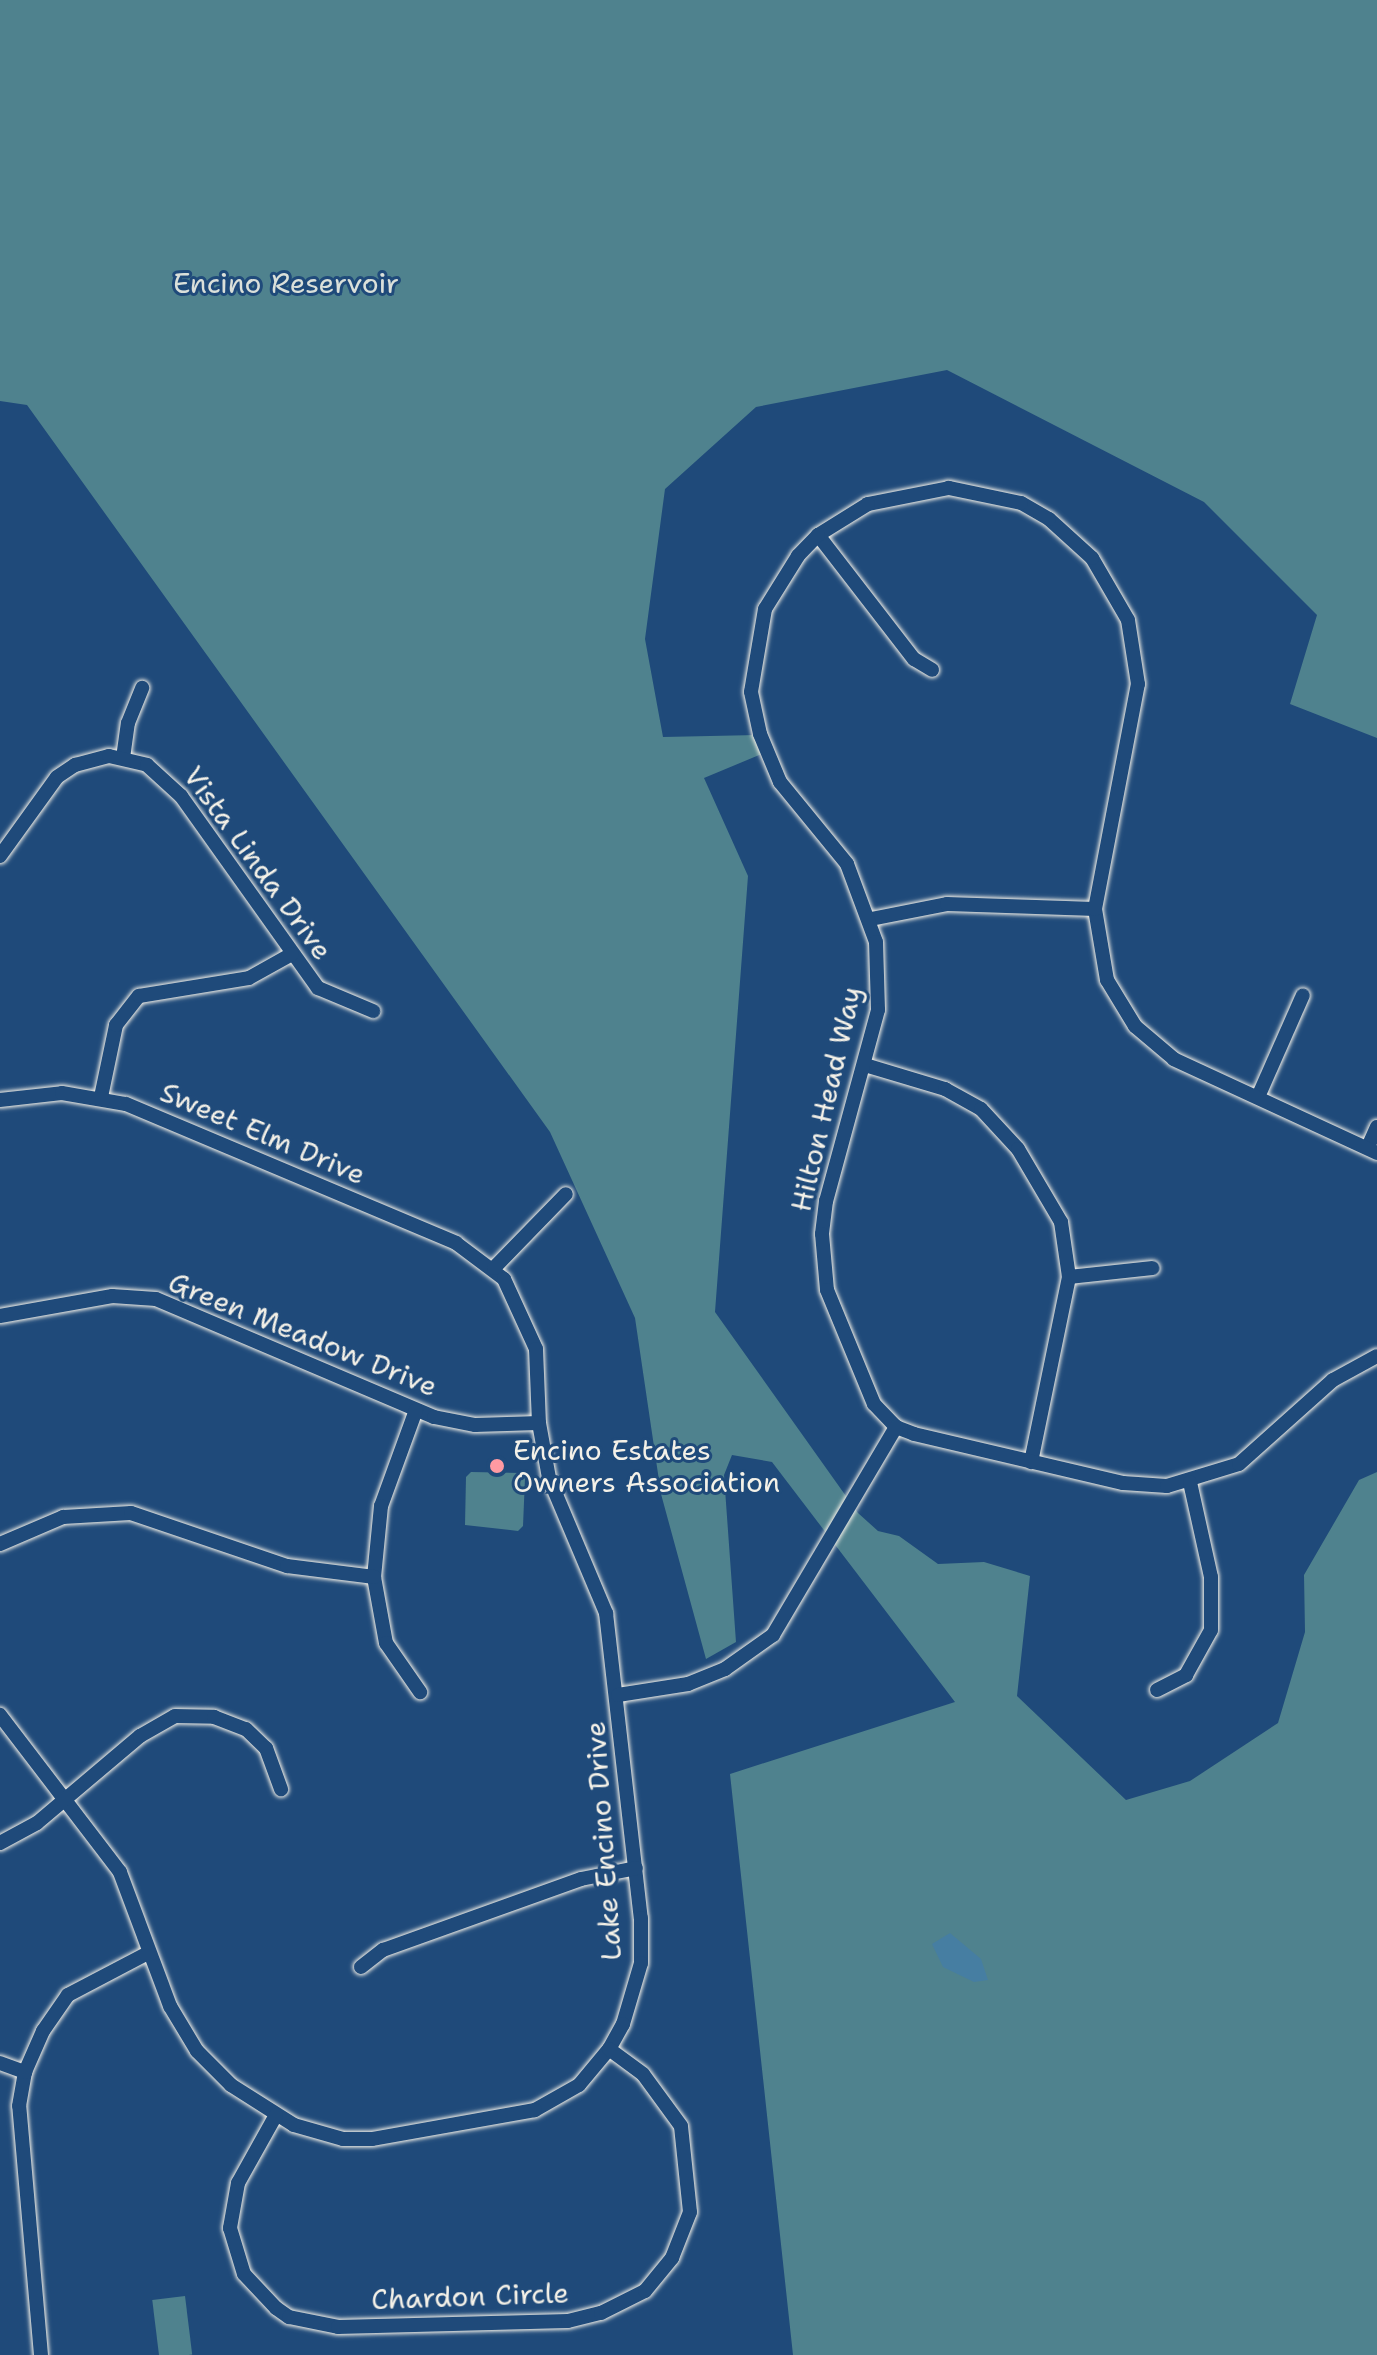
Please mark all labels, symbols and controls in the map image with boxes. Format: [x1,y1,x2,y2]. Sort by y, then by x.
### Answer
park label: Encino Reservoir [173,266,399,300]
street label: Vista Linda Drive [177,760,339,966]
street label: Hilton Head Way [784,983,868,1215]
street label: Sweet Elm Drive [155,1075,371,1191]
street label: Green Meadow Drive [164,1265,442,1403]
place label: Encino Estates Owners Association [513,1433,780,1499]
marker: Encino Estates Owners Association [488,1457,506,1475]
street label: Lake Encino Drive [578,1720,628,1962]
street label: Chardon Circle [371,2276,569,2316]

